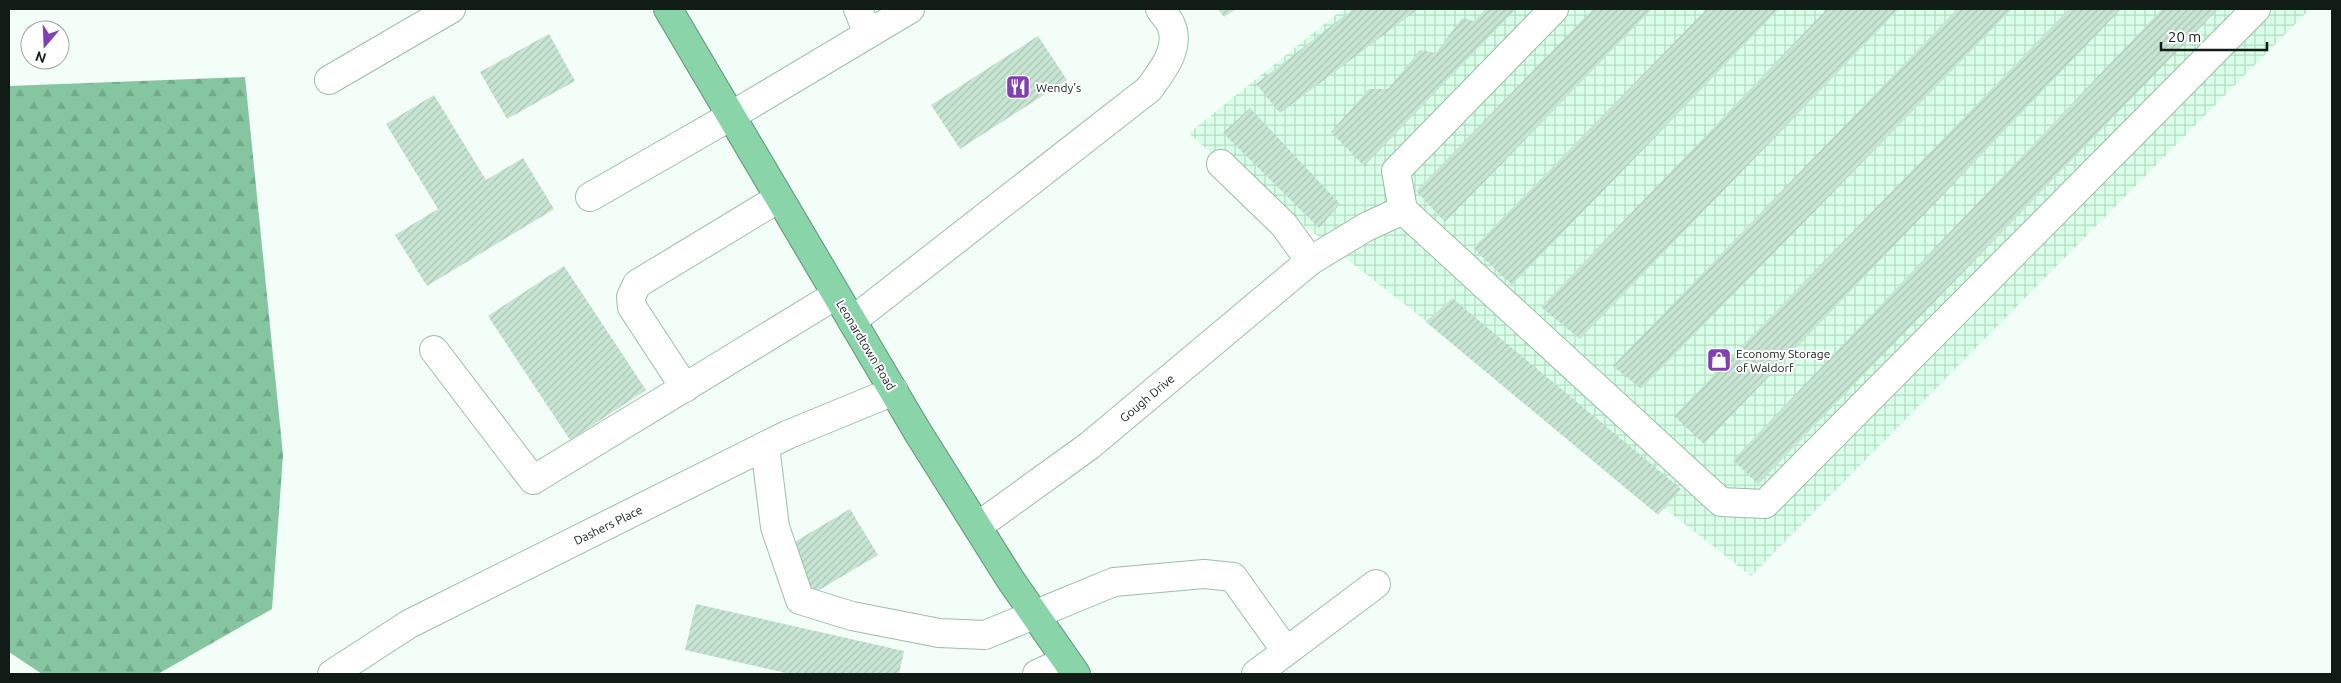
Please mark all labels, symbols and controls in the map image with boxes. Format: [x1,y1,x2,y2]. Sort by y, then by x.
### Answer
north arrow [20,20,70,70]
scale bar [2161,20,2267,52]
text: 20 m [2168,28,2201,45]
text: N [33,48,48,67]
restaurant icon: Wendy's [1005,74,1031,100]
place label: Wendy's [1036,81,1081,94]
street label: Leonardtown Road [834,298,898,392]
shop icon: Economy Storage of Waldorf [1706,347,1732,373]
place label: Economy Storage of Waldorf [1736,347,1830,374]
street label: Gough Drive [1117,372,1177,424]
street label: Dashers Place [572,503,644,547]

